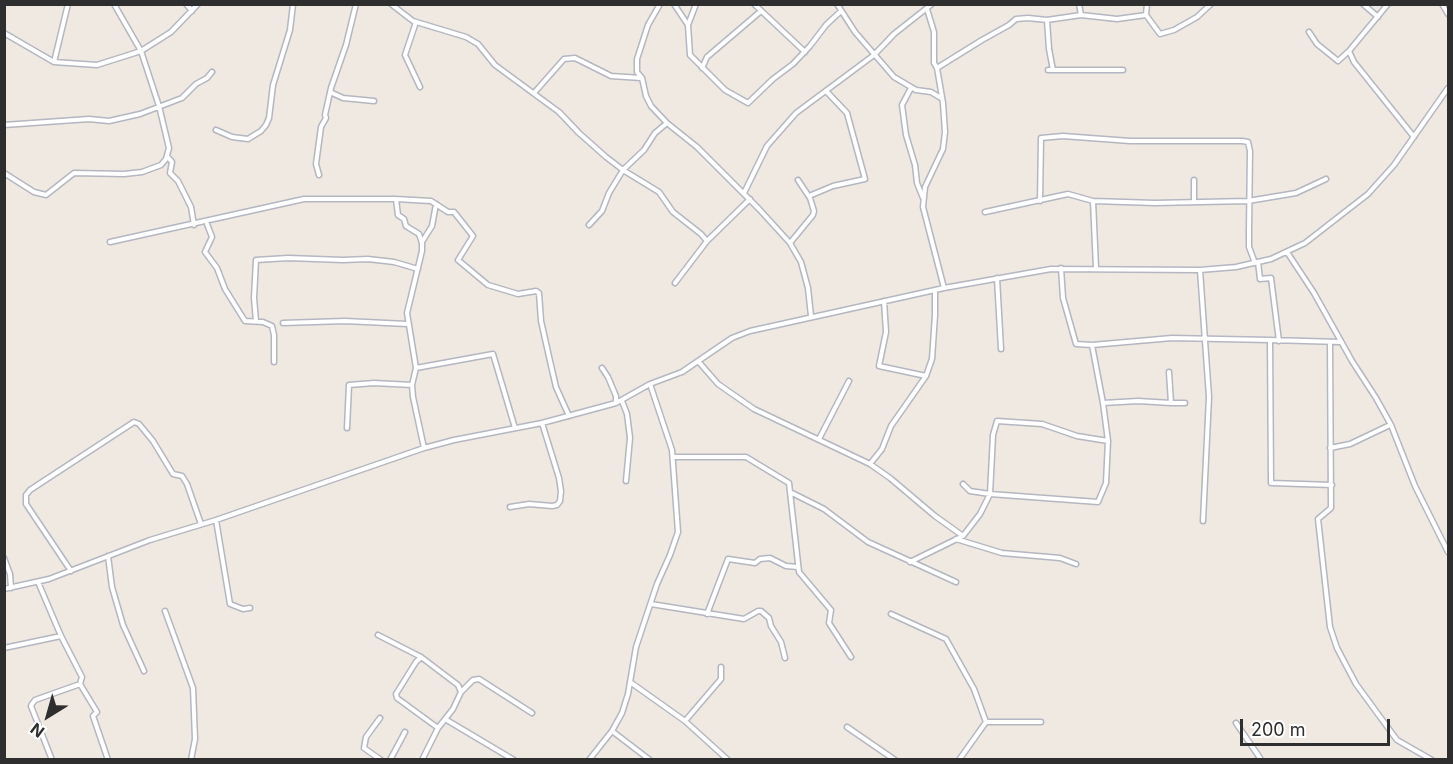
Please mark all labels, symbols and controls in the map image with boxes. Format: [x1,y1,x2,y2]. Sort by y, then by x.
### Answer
north arrow [18,686,78,746]
scale bar [1243,707,1393,745]
text: N [26,719,48,742]
text: 200 m [1251,719,1306,740]

